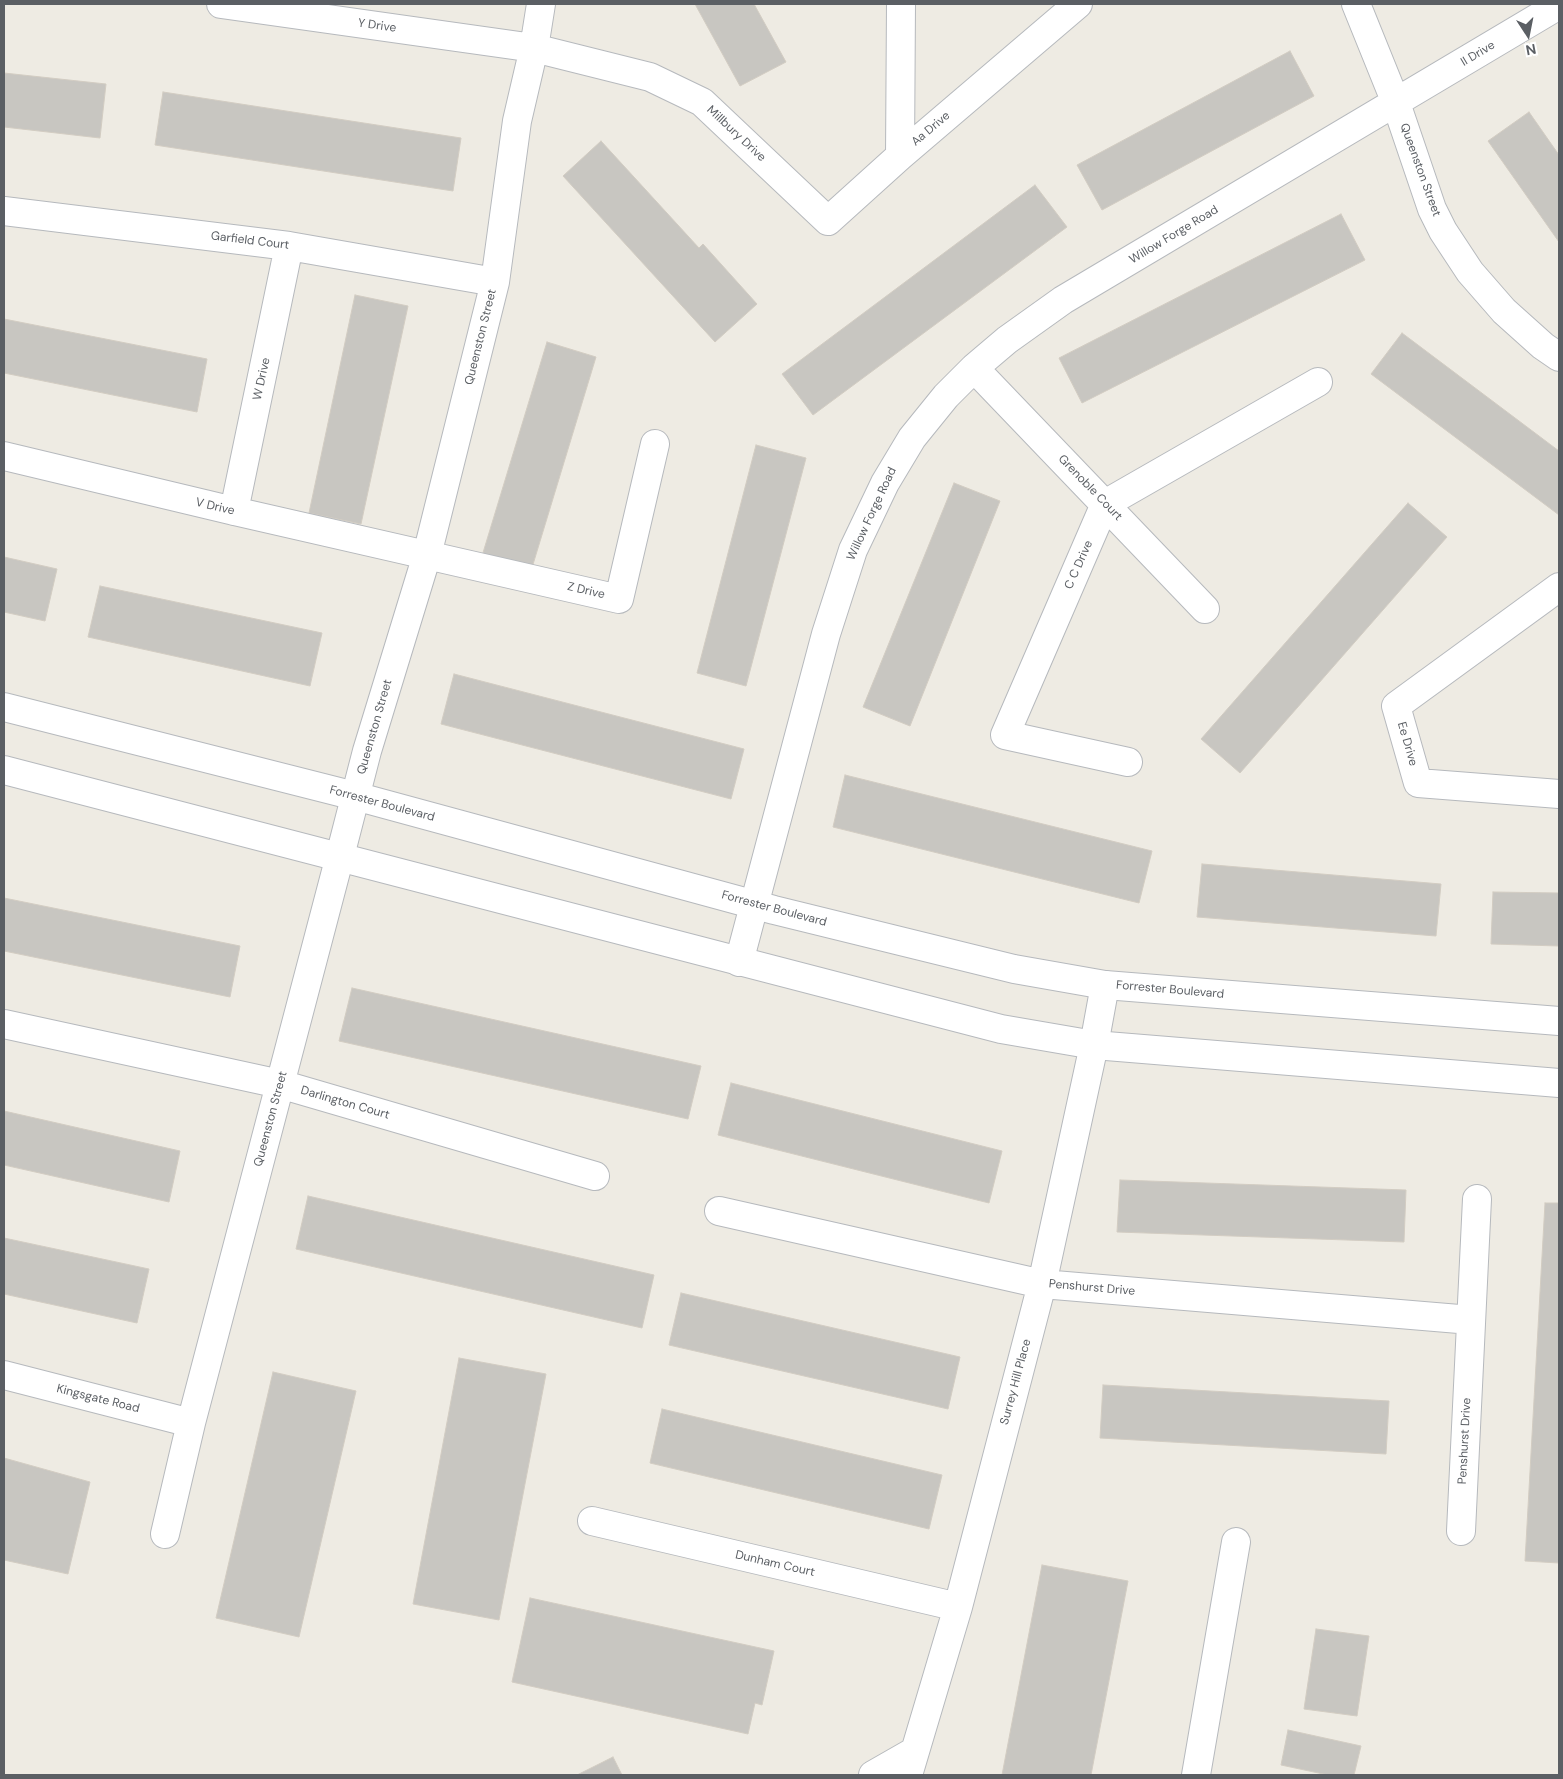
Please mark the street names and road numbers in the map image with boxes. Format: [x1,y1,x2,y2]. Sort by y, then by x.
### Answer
street label: Y Drive [357,16,397,36]
street label: II Drive [1458,38,1498,70]
street label: Millbury Drive [704,103,768,165]
street label: Aa Drive [909,109,953,149]
street label: Queenston Street [1396,121,1444,219]
street label: Willow Forge Road [1127,203,1221,267]
street label: Garfield Court [210,229,290,253]
street label: Queenston Street [462,288,500,386]
street label: W Drive [250,356,274,402]
street label: Grenoble Court [1055,452,1125,524]
street label: Willow Forge Road [844,465,900,563]
street label: V Drive [194,496,236,518]
street label: C C Drive [1062,538,1096,592]
street label: Z Drive [566,580,606,602]
street label: Queenston Street [355,678,395,776]
street label: Ee Drive [1394,720,1420,768]
street label: Forrester Boulevard [328,783,436,825]
street label: Forrester Boulevard [720,888,828,930]
street label: Forrester Boulevard [1115,978,1225,1002]
street label: Queenston Street [251,1070,291,1168]
street label: Darlington Court [299,1083,391,1123]
street label: Penshurst Drive [1048,1277,1136,1299]
street label: Surrey Hill Place [998,1337,1034,1427]
street label: Kingsgate Road [55,1382,141,1416]
street label: Penshurst Drive [1456,1397,1474,1485]
street label: Dunham Court [734,1548,816,1580]

